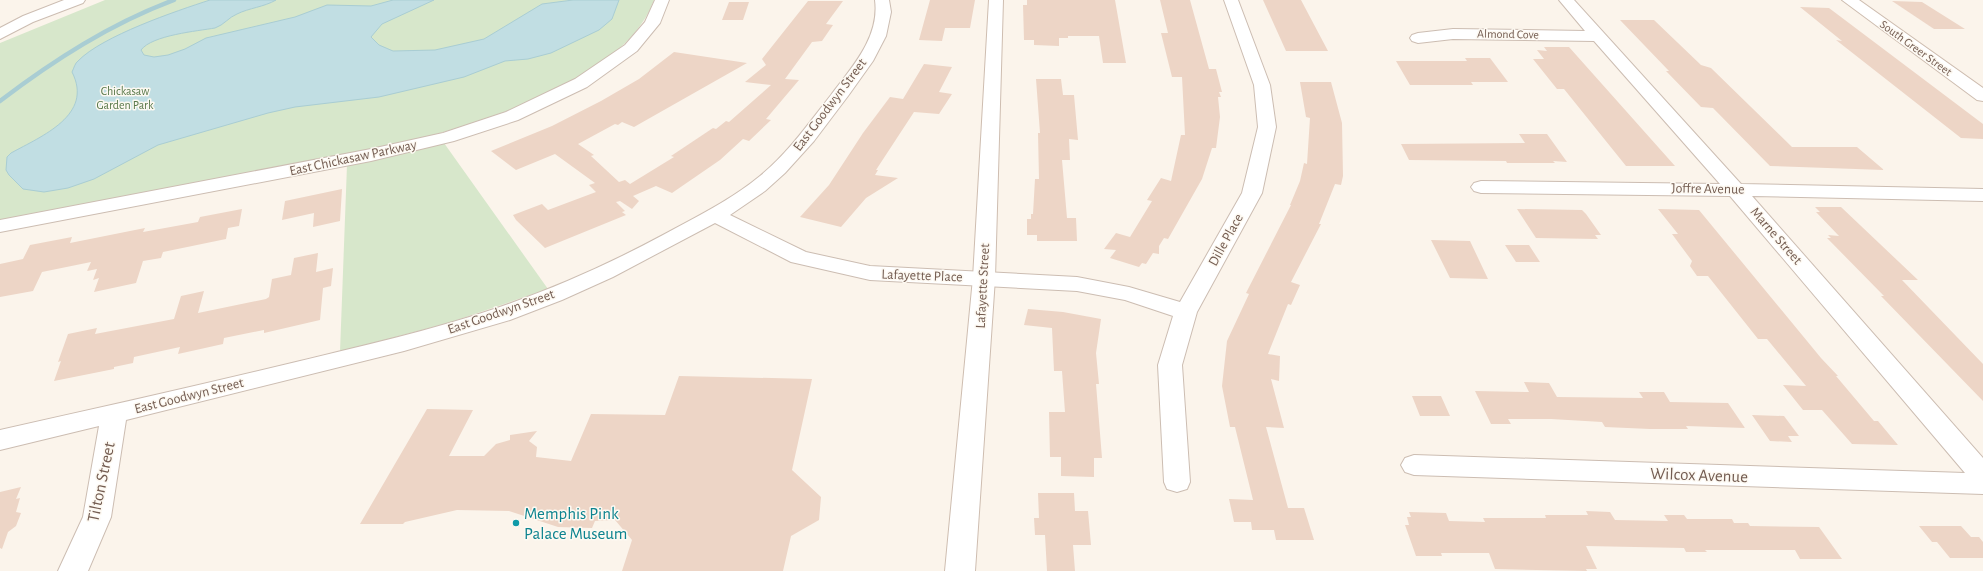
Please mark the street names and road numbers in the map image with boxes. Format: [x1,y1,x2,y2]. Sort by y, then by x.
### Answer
street label: South Greer Street [1878,18,1954,78]
street label: Almond Cove [1477,27,1539,41]
street label: East Goodwyn Street [791,56,870,154]
street label: East Chickasaw Parkway [288,138,418,178]
street label: Joffre Avenue [1671,181,1745,197]
street label: Marne Street [1748,205,1805,268]
street label: Dille Place [1206,212,1246,268]
street label: Lafayette Street [974,243,992,329]
street label: Lafayette Place [881,268,963,284]
street label: East Goodwyn Street [446,287,557,337]
street label: East Goodwyn Street [133,376,245,416]
street label: Tilton Street [84,440,118,524]
street label: Wilcox Avenue [1650,465,1748,485]

